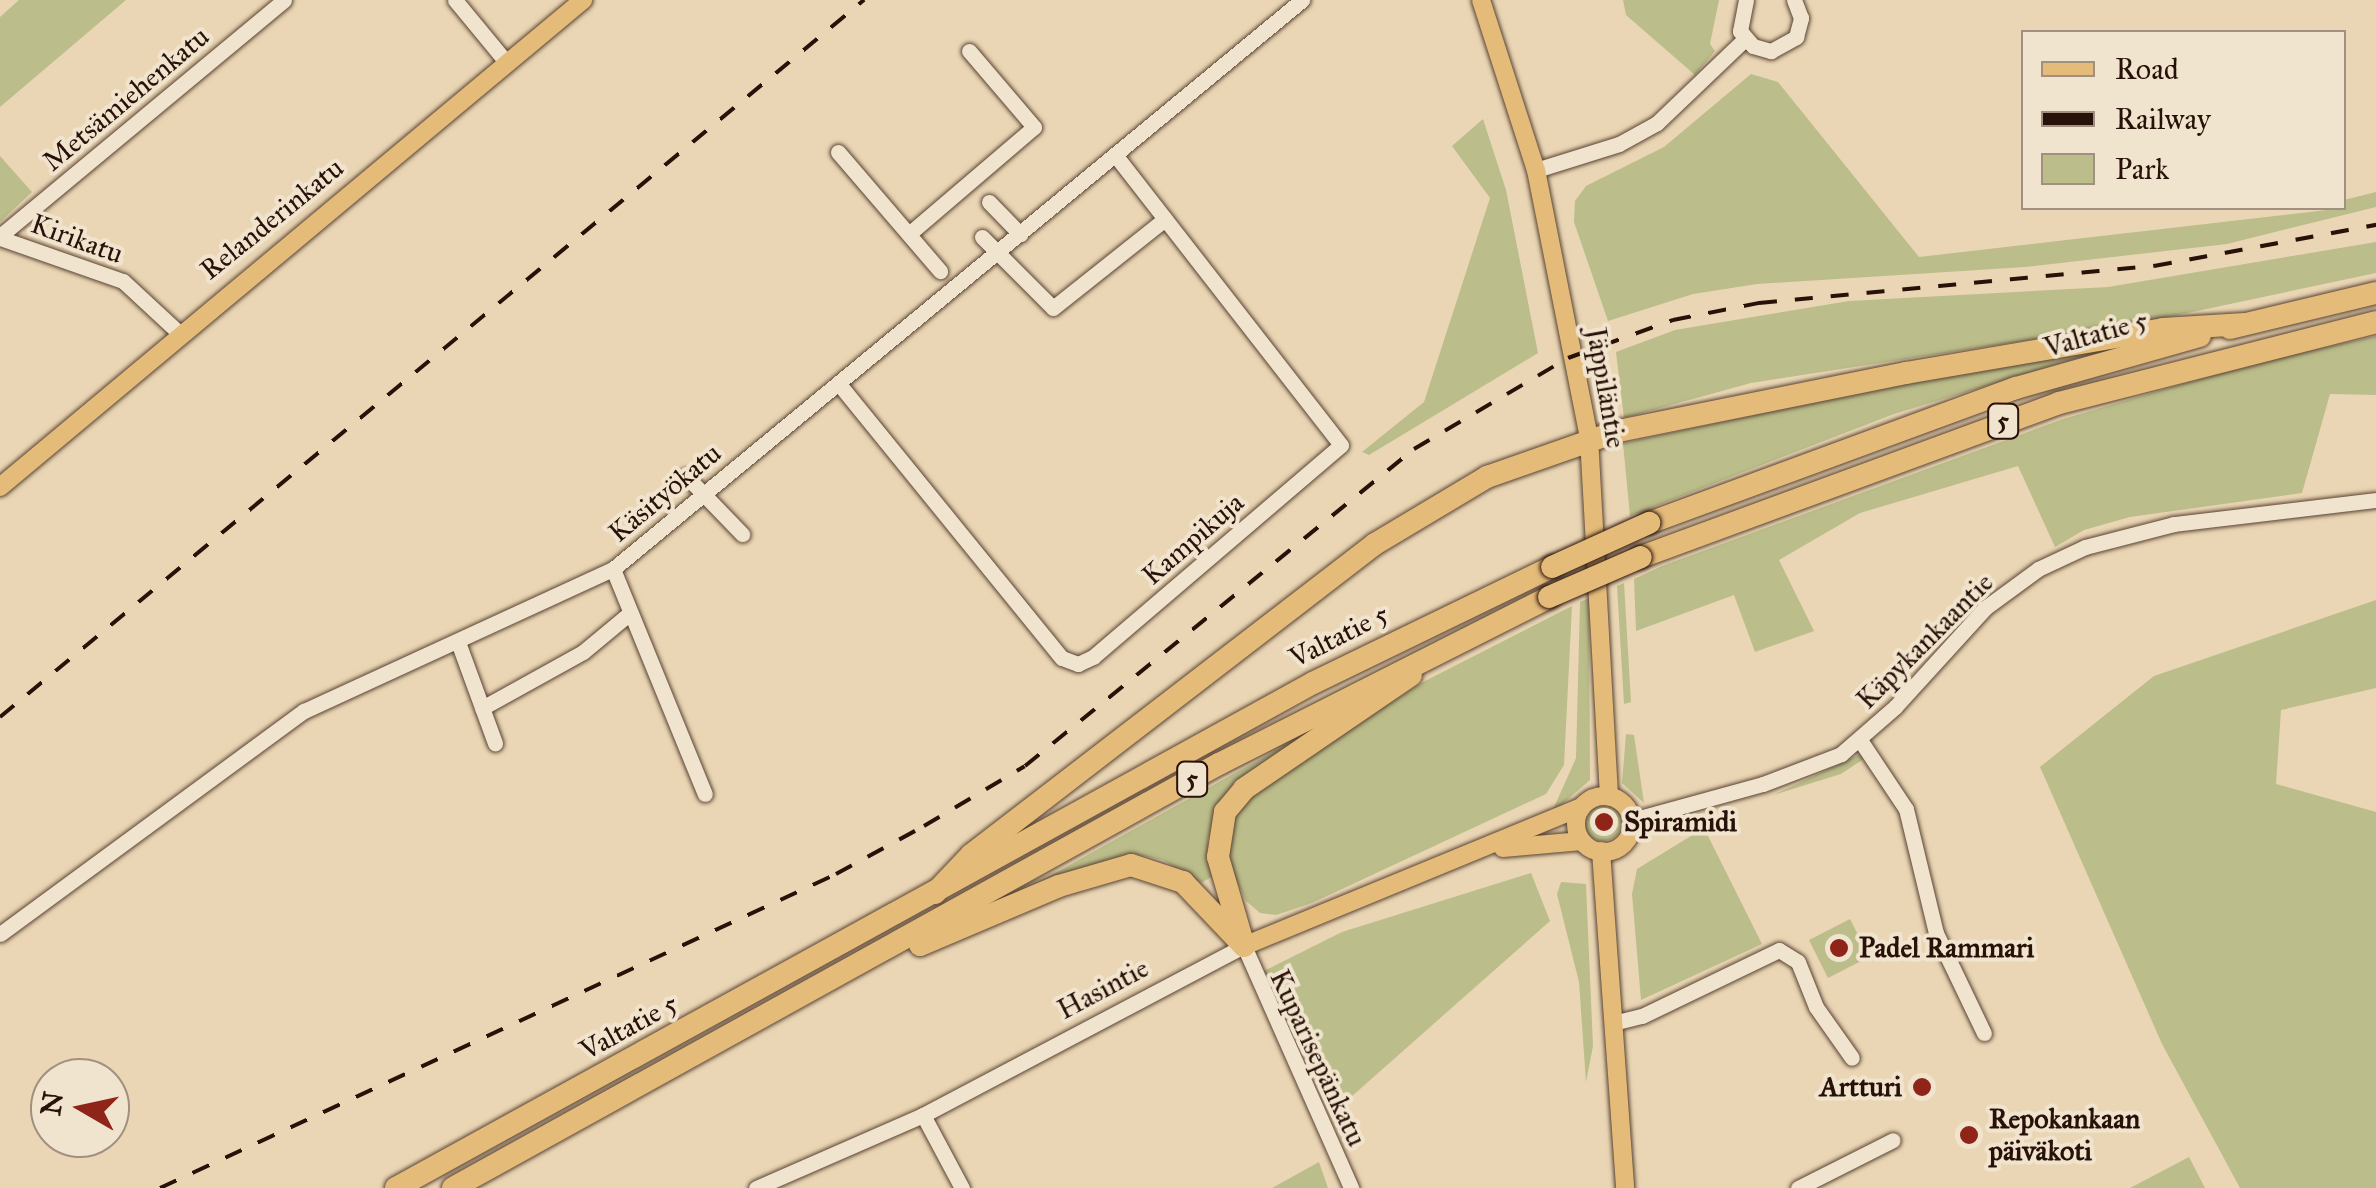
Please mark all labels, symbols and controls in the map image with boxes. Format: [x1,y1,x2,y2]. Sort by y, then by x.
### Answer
street label: Metsämiehenkatu [36,20,216,178]
legend [2021,30,2346,210]
text: Road [2115,51,2179,87]
text: Railway [2115,101,2211,137]
street label: Relanderinkatu [194,151,350,287]
text: Park [2115,151,2169,187]
street label: Kirikatu [26,207,128,271]
street label: Valtatie 5 [2040,303,2152,365]
street label: Jäppiläntie [1579,325,1633,451]
road number: 5 [1986,401,2020,441]
street label: Käsityökatu [602,436,728,550]
street label: Kampikuja [1135,486,1251,592]
street label: Käpykankaantie [1850,566,2000,716]
street label: Valtatie 5 [1284,597,1394,675]
road number: 5 [1174,759,1210,799]
place label: Spiramidi [1624,805,1737,839]
marker: Spiramidi [1593,811,1615,833]
place label: Padel Rammari [1859,931,2034,965]
marker: Padel Rammari [1828,937,1850,959]
street label: Hasintie [1052,951,1154,1027]
street label: Kuparisepänkatu [1262,964,1374,1152]
street label: Valtatie 5 [574,986,684,1068]
north arrow [30,1058,130,1158]
place label: Artturi [1820,1070,1902,1104]
marker: Artturi [1911,1076,1933,1098]
text: N [33,1089,71,1118]
place label: Repokankaan päiväkoti [1989,1102,2140,1168]
marker: Repokankaan päiväkoti [1958,1124,1980,1146]

